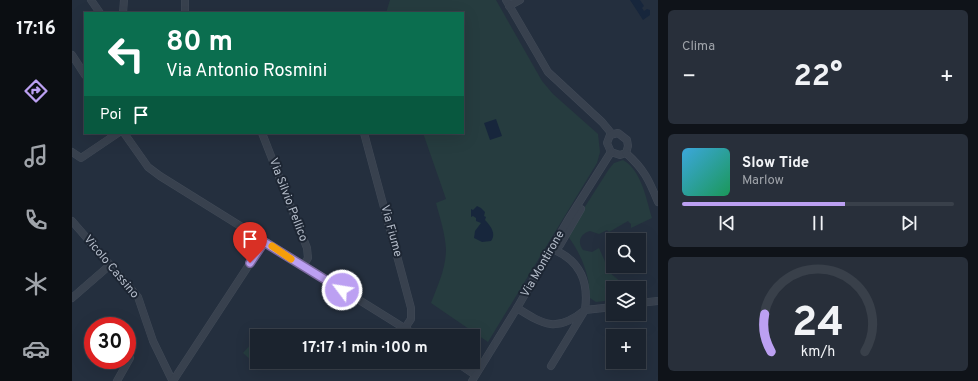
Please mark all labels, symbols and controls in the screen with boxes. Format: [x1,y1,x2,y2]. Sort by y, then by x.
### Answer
text: 17:16 [16,18,56,41]
text: 80 m [166,25,233,61]
icon: left [100,28,152,80]
text: Clima [682,39,715,55]
text: 22° [793,59,843,96]
text: Via Antonio Rosmini [166,60,327,83]
text: − [682,64,696,91]
text: + [940,64,954,91]
icon: directions [22,77,50,105]
icon: arrive [130,104,152,126]
text: Poi [100,106,122,125]
icon: music [22,142,50,170]
text: Slow Tide [742,154,809,173]
street label: Via Silvio Pellico [265,156,311,244]
text: Marlow [742,173,784,189]
street label: Via Fiume [376,203,406,259]
icon: phone [22,206,50,234]
icon: previous [716,212,738,234]
icon: pause [807,212,829,234]
icon: next [898,212,920,234]
pin [233,222,267,263]
icon: arrive [239,228,261,250]
street label: Via Montirone [517,228,569,300]
street label: Vicolo Cassino [80,232,142,302]
map controls [606,233,646,369]
button: search [606,233,646,273]
position arrow [321,269,363,311]
icon: climate [22,270,50,298]
button: layers [606,281,646,321]
text: 24 [792,298,844,351]
speed limit sign: 30 [84,317,136,369]
button: + [606,329,646,369]
icon: car [22,335,50,363]
text: 17:17 · 1 min · 100 m [302,339,428,358]
text: km/h [801,343,835,361]

